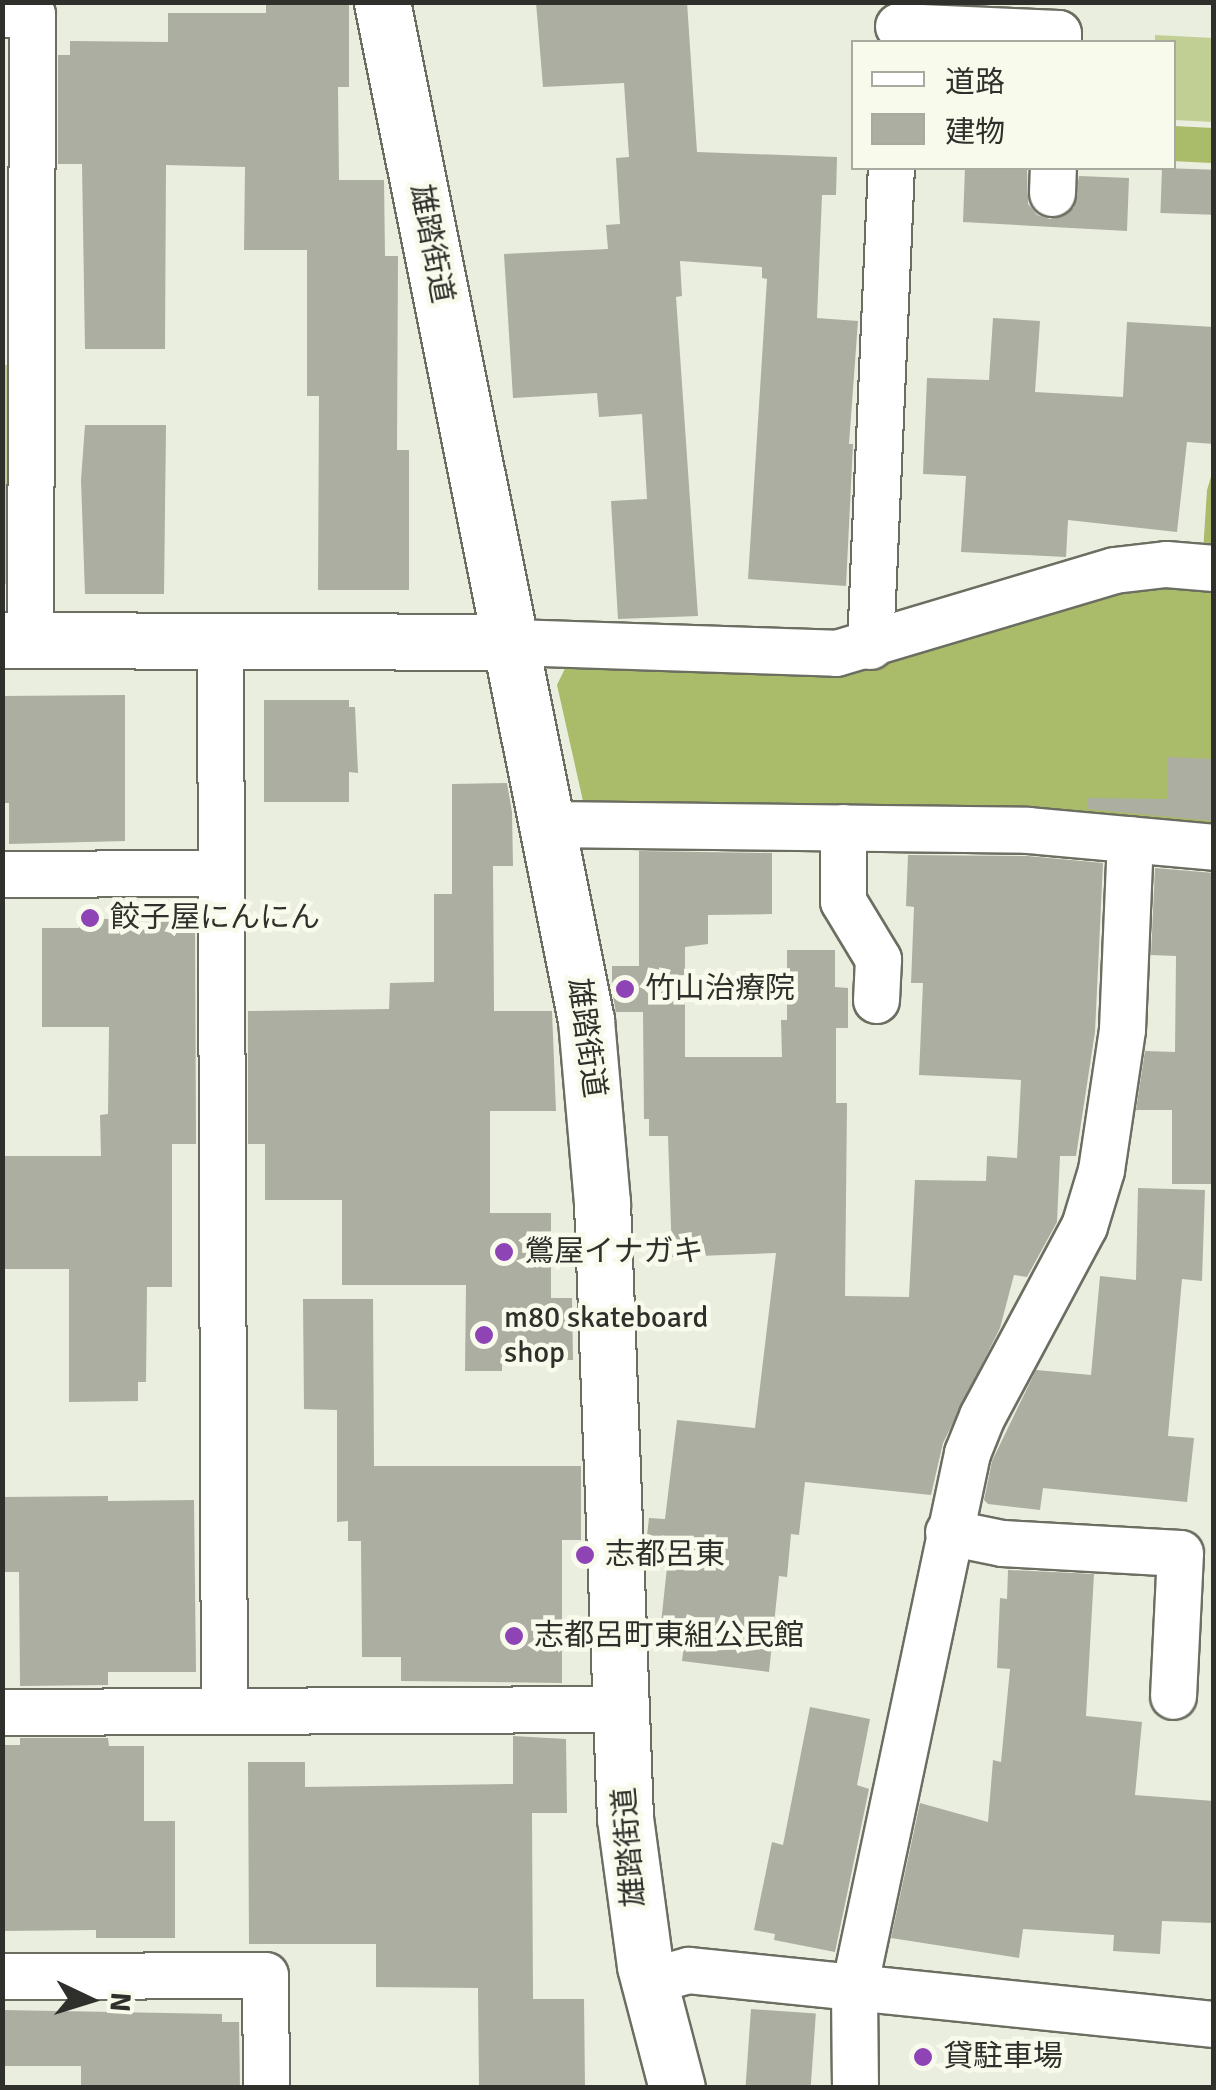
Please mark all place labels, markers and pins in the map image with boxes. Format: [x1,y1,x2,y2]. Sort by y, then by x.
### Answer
place label: 餃子屋にんにん [110,900,320,936]
marker: 餃子屋にんにん [79,907,101,929]
place label: 竹山治療院 [645,971,795,1007]
marker: 竹山治療院 [614,978,636,1000]
place label: 鶯屋イナガキ [524,1234,704,1270]
marker: 鶯屋イナガキ [493,1241,515,1263]
place label: m80 skateboard shop [504,1300,709,1370]
marker: m80 skateboard shop [473,1324,495,1346]
place label: 志都呂東 [605,1537,725,1573]
marker: 志都呂東 [574,1544,596,1566]
place label: 志都呂町東組公民館 [534,1618,804,1654]
marker: 志都呂町東組公民館 [503,1625,525,1647]
place label: 貸駐車場 [943,2039,1063,2075]
marker: 貸駐車場 [912,2046,934,2068]

